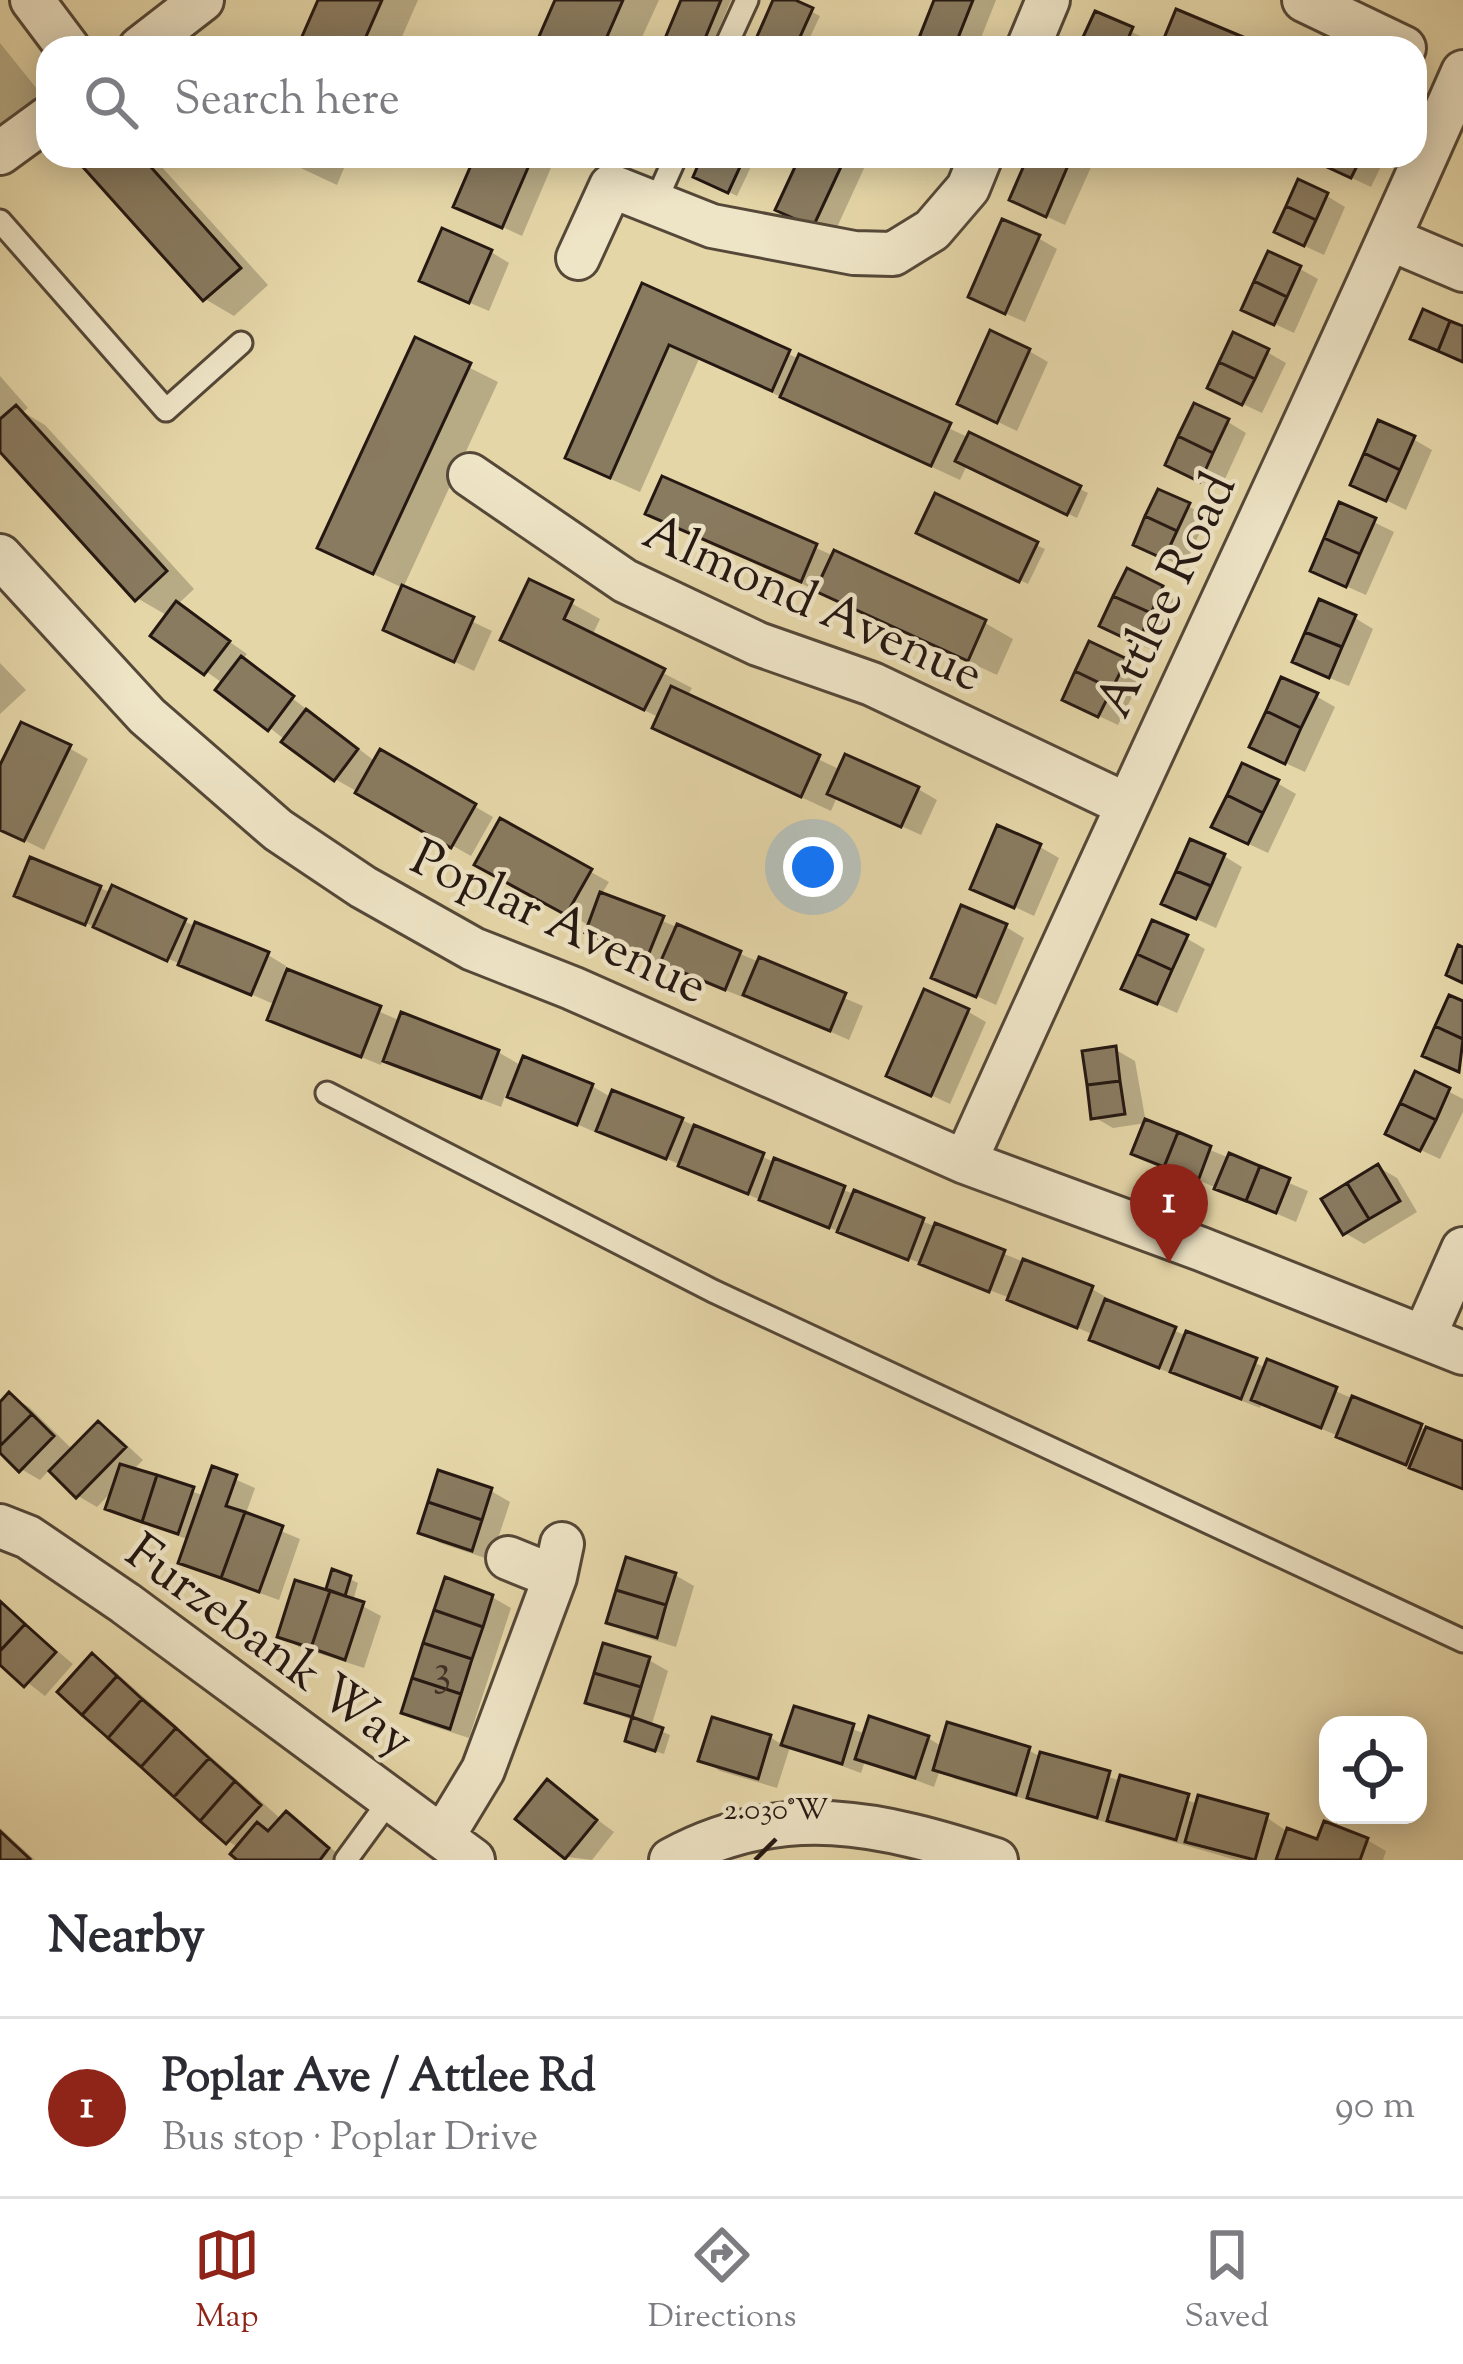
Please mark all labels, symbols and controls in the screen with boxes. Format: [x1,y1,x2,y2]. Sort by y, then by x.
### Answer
search box [36,36,1427,168]
icon: search [78,69,144,135]
text: Search here [174,70,400,135]
street label: Attlee Road [1080,462,1258,731]
street label: Almond Avenue [630,498,993,714]
street label: Poplar Avenue [398,824,718,1026]
your location [783,837,843,897]
pin: 1 [1130,1164,1208,1263]
street label: Furzebank Way [109,1519,427,1778]
house number: 3 [433,1642,451,1707]
map controls [1319,1716,1427,1824]
button: locate [1319,1716,1427,1824]
text: 2.030°W [724,1790,828,1833]
text: Nearby [48,1902,205,1975]
text: Poplar Ave / Attlee Rd [162,2047,596,2112]
text: 1 [80,2080,94,2136]
text: 90 m [1335,2080,1415,2136]
text: Bus stop · Poplar Drive [162,2112,538,2168]
tab: Map [194,2222,260,2342]
tab: Directions [648,2222,797,2342]
tab: Saved [1184,2222,1269,2342]

